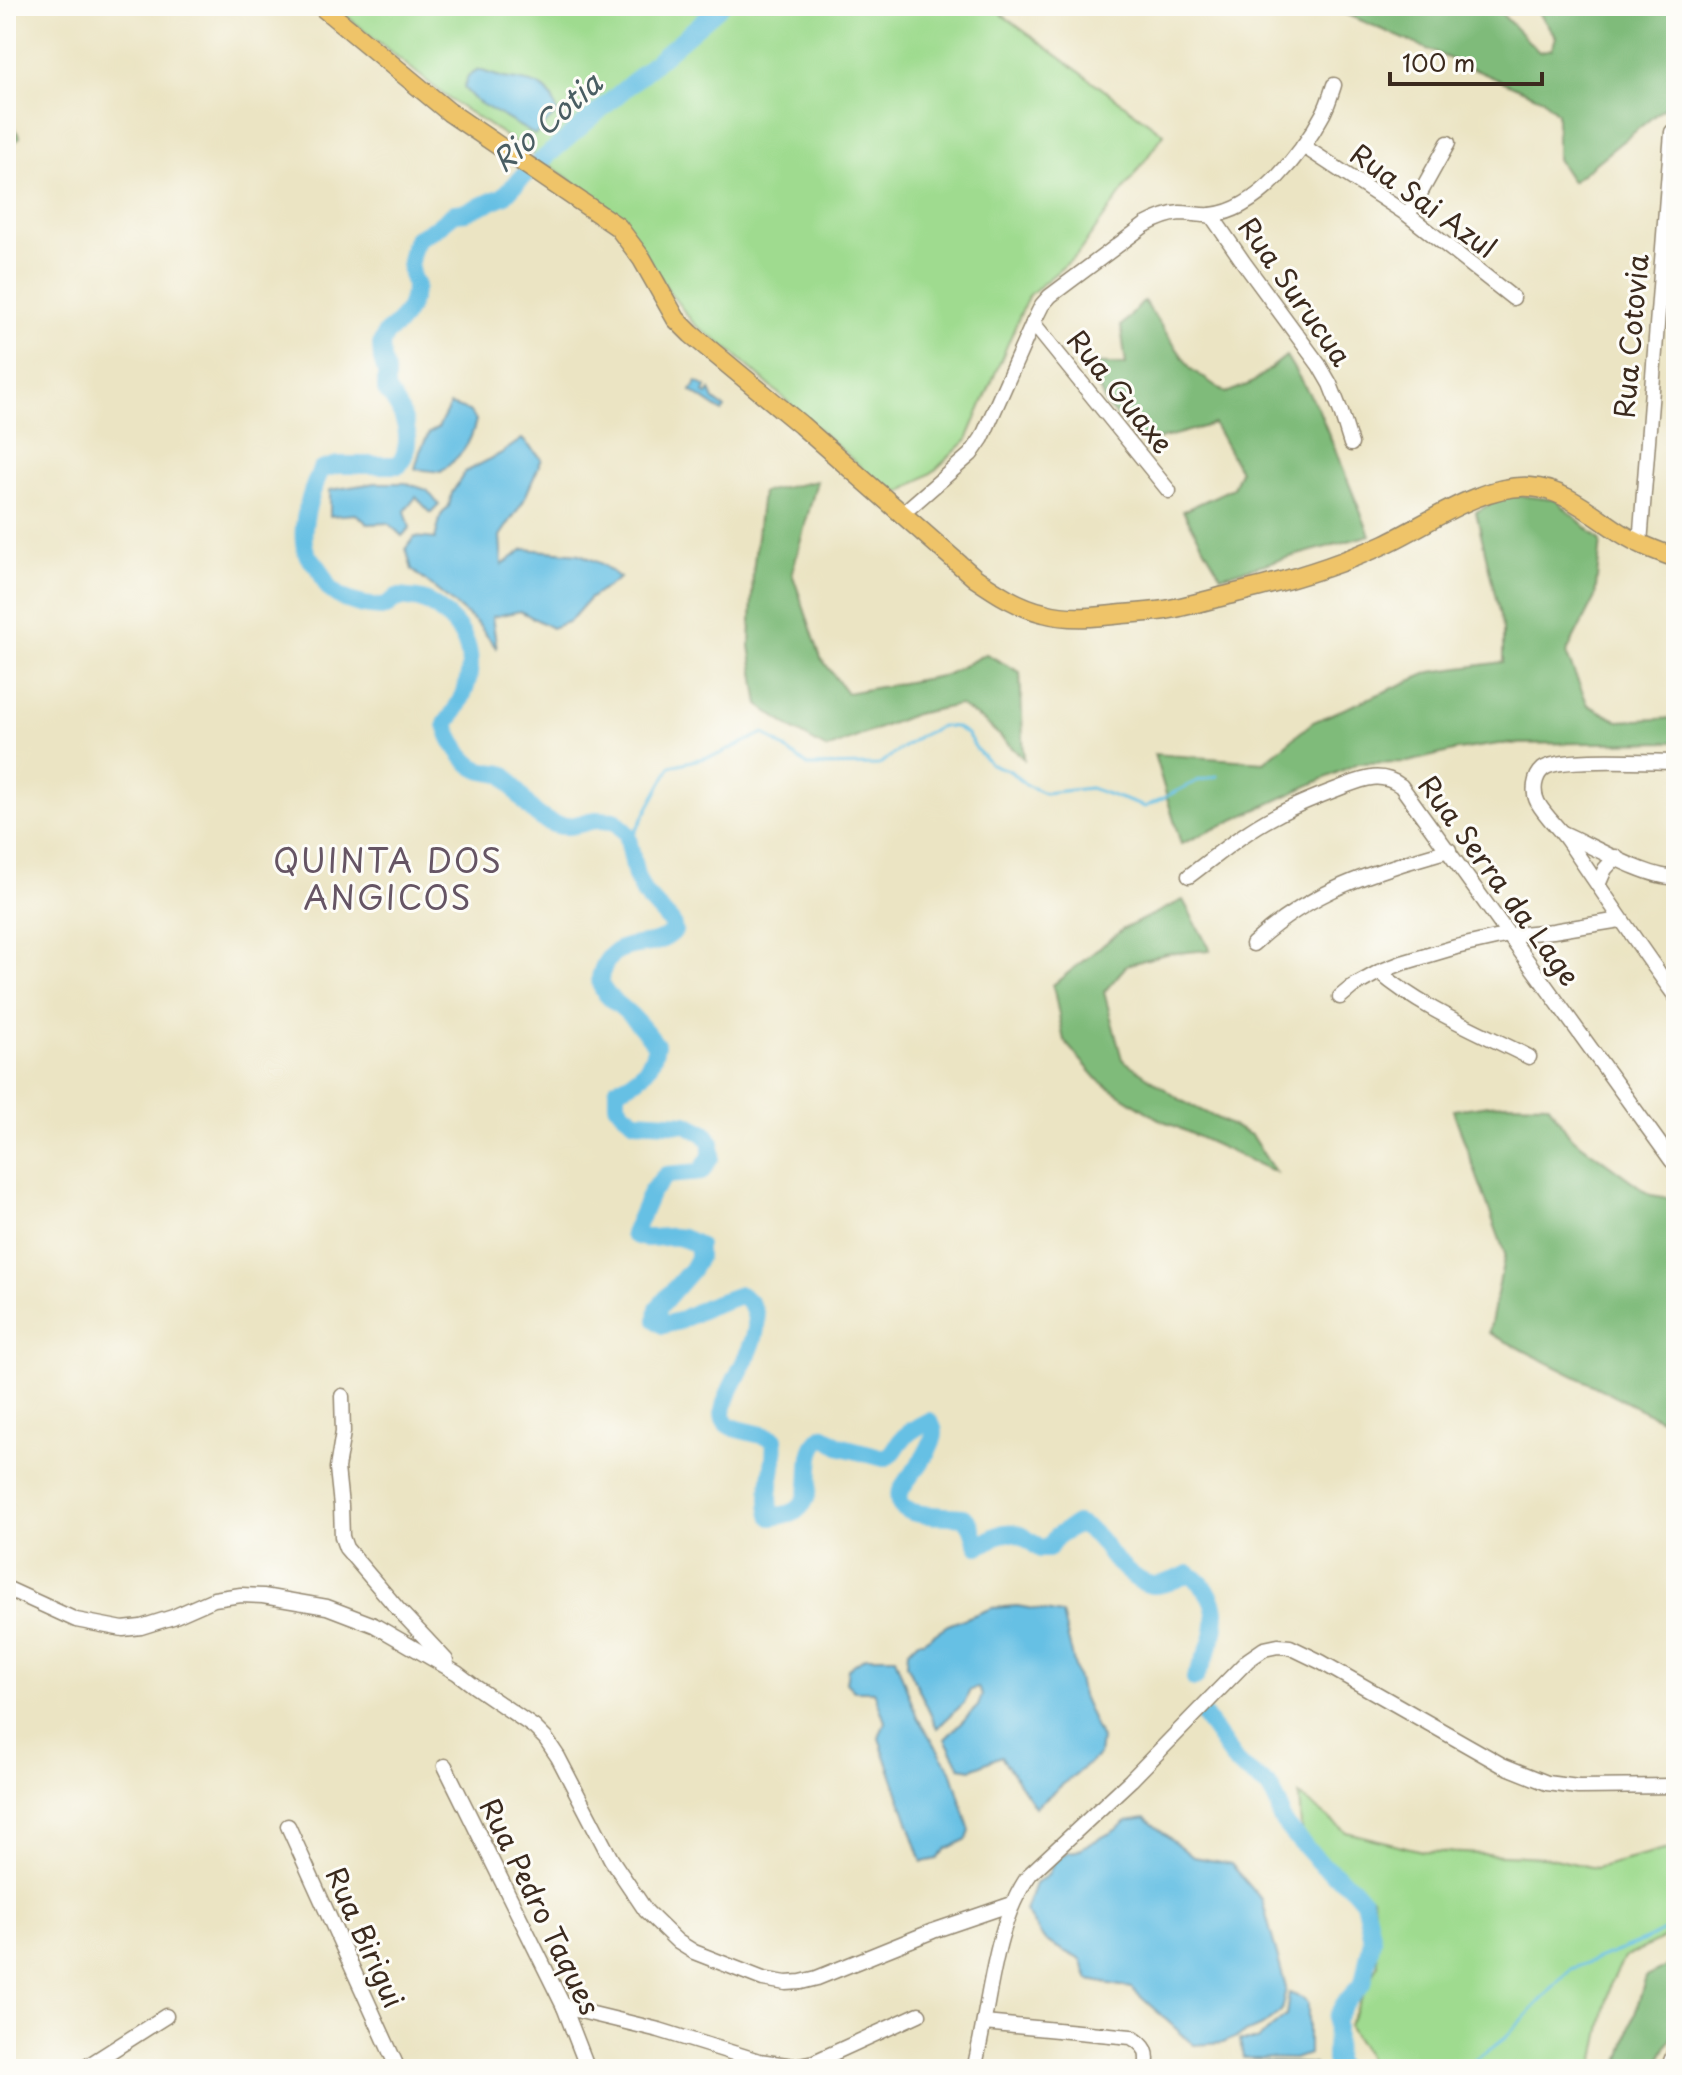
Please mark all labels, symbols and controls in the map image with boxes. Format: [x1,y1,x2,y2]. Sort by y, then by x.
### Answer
scale bar [1390,36,1542,86]
text: 100 m [1402,44,1475,80]
water label: Rio Cotia [481,59,612,182]
street label: Rua Sai Azul [1342,132,1506,268]
street label: Rua Surucua [1229,208,1364,375]
street label: Rua Cotovia [1601,252,1659,420]
street label: Rua Guaxe [1058,320,1184,462]
street label: Rua Serra da Lage [1409,766,1591,994]
district label: QUINTA DOS ANGICOS [273,836,503,921]
street label: Rua Pedro Taques [470,1790,612,2022]
street label: Rua Birigui [316,1860,416,2014]

